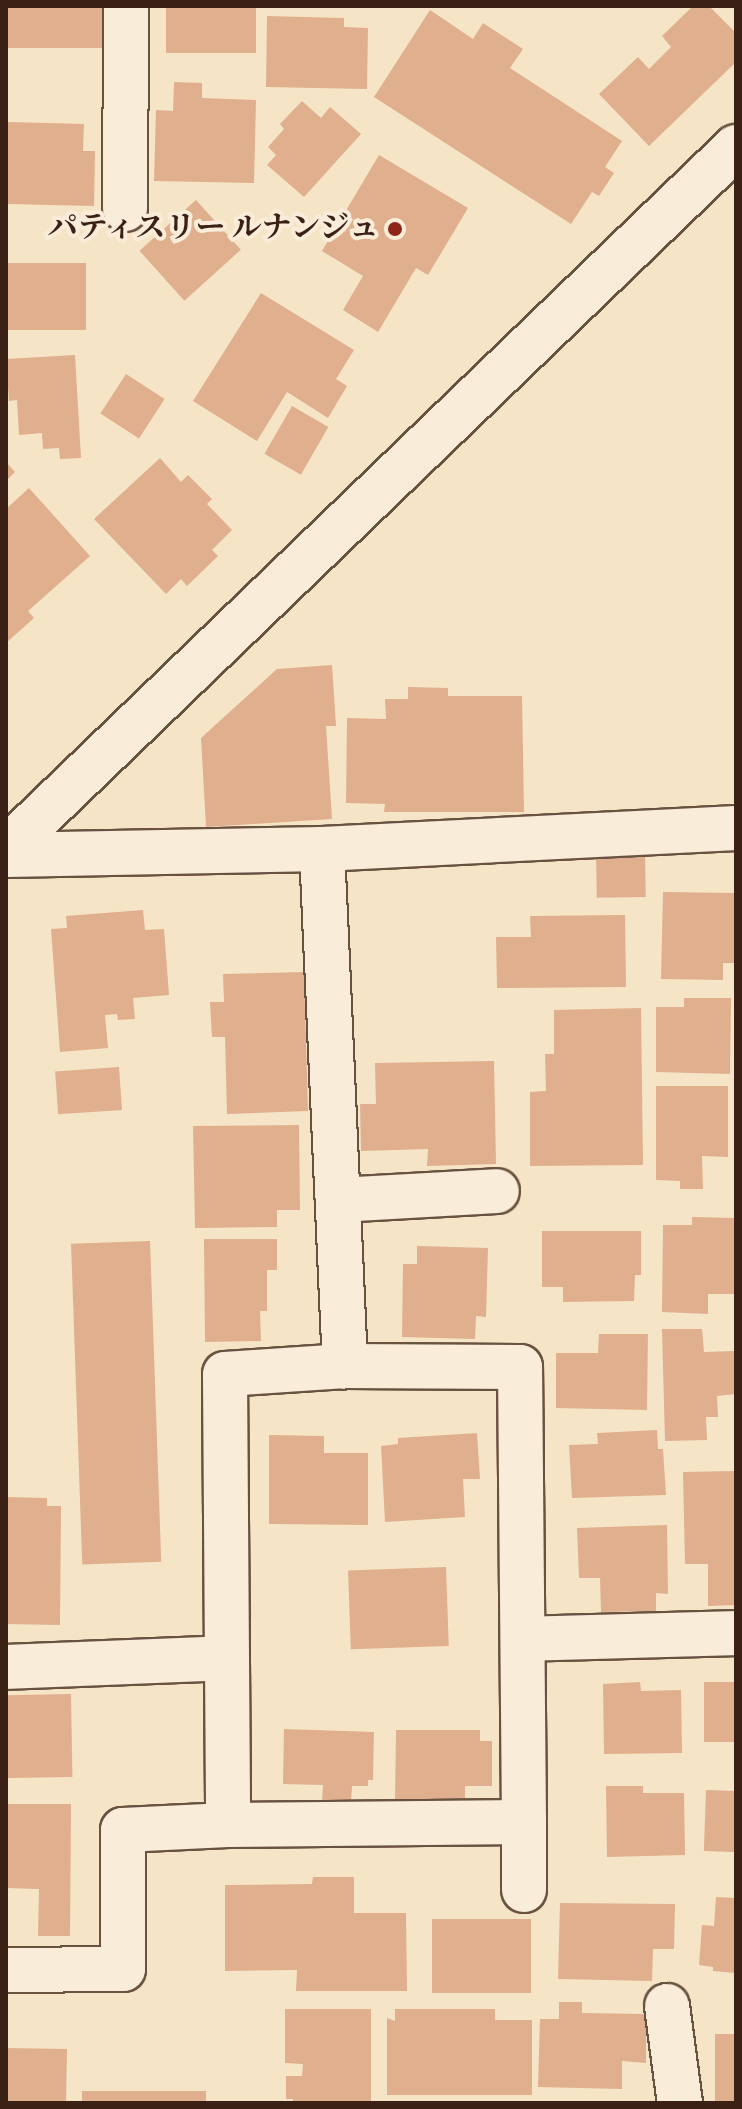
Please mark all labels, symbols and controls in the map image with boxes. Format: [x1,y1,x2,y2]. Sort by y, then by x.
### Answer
place label: パティスリー ルナンジュ [43,211,379,247]
marker: パティスリー ルナンジュ [386,220,404,238]

